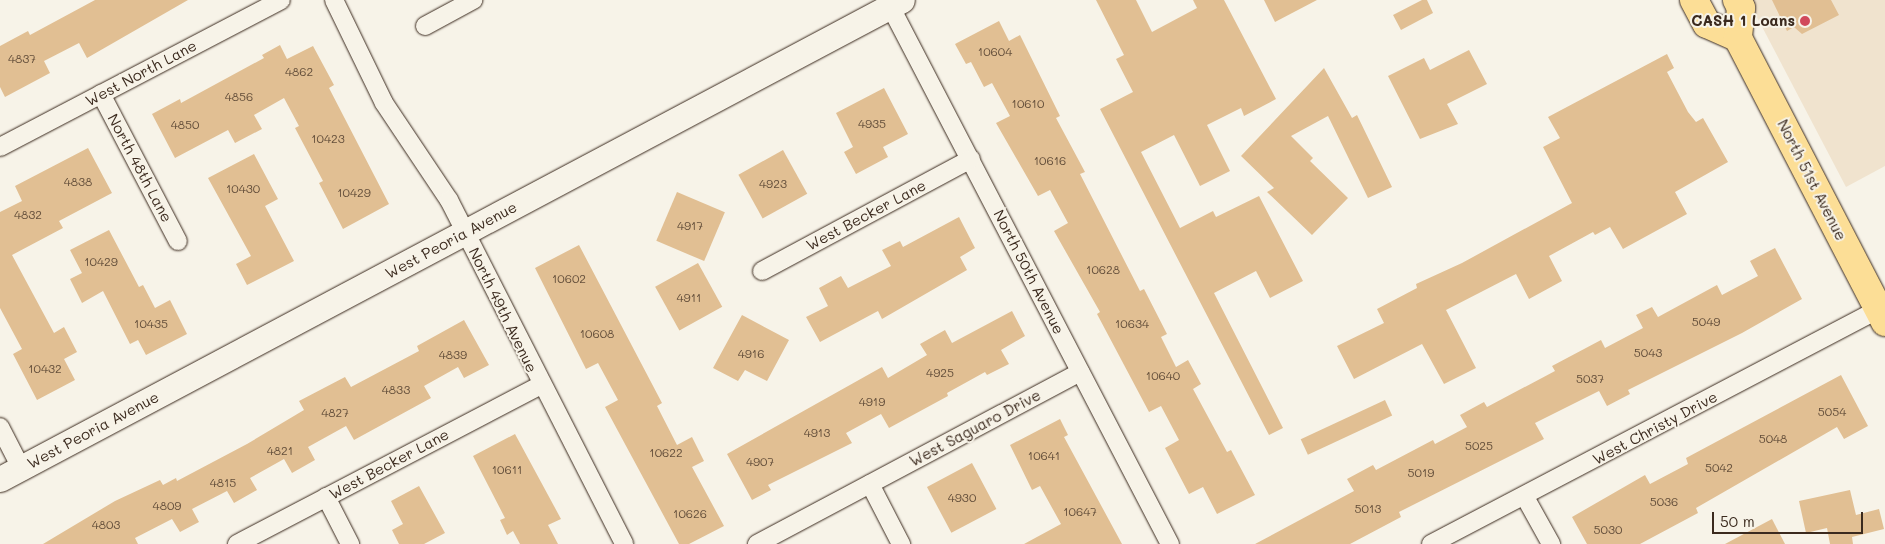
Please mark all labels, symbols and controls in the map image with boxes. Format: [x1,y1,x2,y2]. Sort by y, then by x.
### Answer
place label: CASH 1 Loans [1691,12,1795,30]
marker: CASH 1 Loans [1799,15,1811,27]
street label: West North Lane [82,36,200,110]
house number: 10604 [978,45,1012,59]
house number: 4837 [8,52,36,66]
house number: 4862 [285,65,313,79]
house number: 4856 [225,90,253,104]
house number: 10610 [1012,97,1044,111]
street label: North 48th Lane [104,111,176,225]
street label: North 51st Avenue [1774,116,1850,244]
house number: 4935 [858,117,886,131]
house number: 4850 [171,118,199,132]
house number: 10423 [311,132,345,146]
house number: 10616 [1034,154,1066,168]
house number: 4838 [64,175,92,189]
street label: West Becker Lane [803,176,929,254]
house number: 4923 [759,177,787,191]
house number: 10430 [226,182,260,196]
house number: 10429 [337,186,371,200]
street label: West Peoria Avenue [382,198,520,282]
street label: North 50th Avenue [990,207,1068,337]
house number: 4832 [14,208,42,222]
house number: 4917 [677,219,703,233]
street label: North 49th Avenue [465,245,541,375]
house number: 10429 [84,255,118,269]
house number: 10628 [1086,263,1120,277]
house number: 10602 [552,272,586,286]
house number: 4911 [677,291,701,305]
house number: 5049 [1692,315,1720,329]
house number: 10435 [134,317,168,331]
house number: 10634 [1115,317,1149,331]
house number: 10608 [580,327,614,341]
house number: 5043 [1634,346,1662,360]
house number: 4916 [738,347,764,361]
house number: 4839 [439,348,467,362]
house number: 10432 [28,362,62,376]
house number: 4925 [926,366,954,380]
house number: 10640 [1146,369,1180,383]
house number: 5037 [1576,372,1604,386]
house number: 4833 [382,383,410,397]
street label: West Saguaro Drive [906,386,1044,470]
street label: West Peoria Avenue [24,388,162,472]
street label: West Christy Drive [1590,388,1720,468]
house number: 4919 [859,395,885,409]
house number: 5054 [1818,405,1846,419]
house number: 4827 [321,406,349,420]
street label: West Becker Lane [326,425,452,503]
house number: 4913 [804,426,830,440]
house number: 5048 [1759,432,1787,446]
house number: 5025 [1465,439,1493,453]
house number: 4821 [267,444,293,458]
house number: 10622 [649,446,683,460]
house number: 10641 [1028,449,1060,463]
house number: 4907 [746,455,774,469]
house number: 5042 [1705,461,1733,475]
house number: 10611 [492,463,522,477]
house number: 5019 [1408,466,1434,480]
house number: 4815 [210,476,236,490]
house number: 4930 [948,491,976,505]
house number: 5036 [1650,495,1678,509]
house number: 4809 [153,499,181,513]
house number: 5013 [1355,502,1381,516]
scale bar [1715,502,1866,534]
house number: 10647 [1063,505,1097,519]
house number: 10626 [673,507,707,521]
text: 50 m [1720,511,1755,531]
house number: 4803 [92,518,120,532]
house number: 5030 [1594,523,1622,537]

